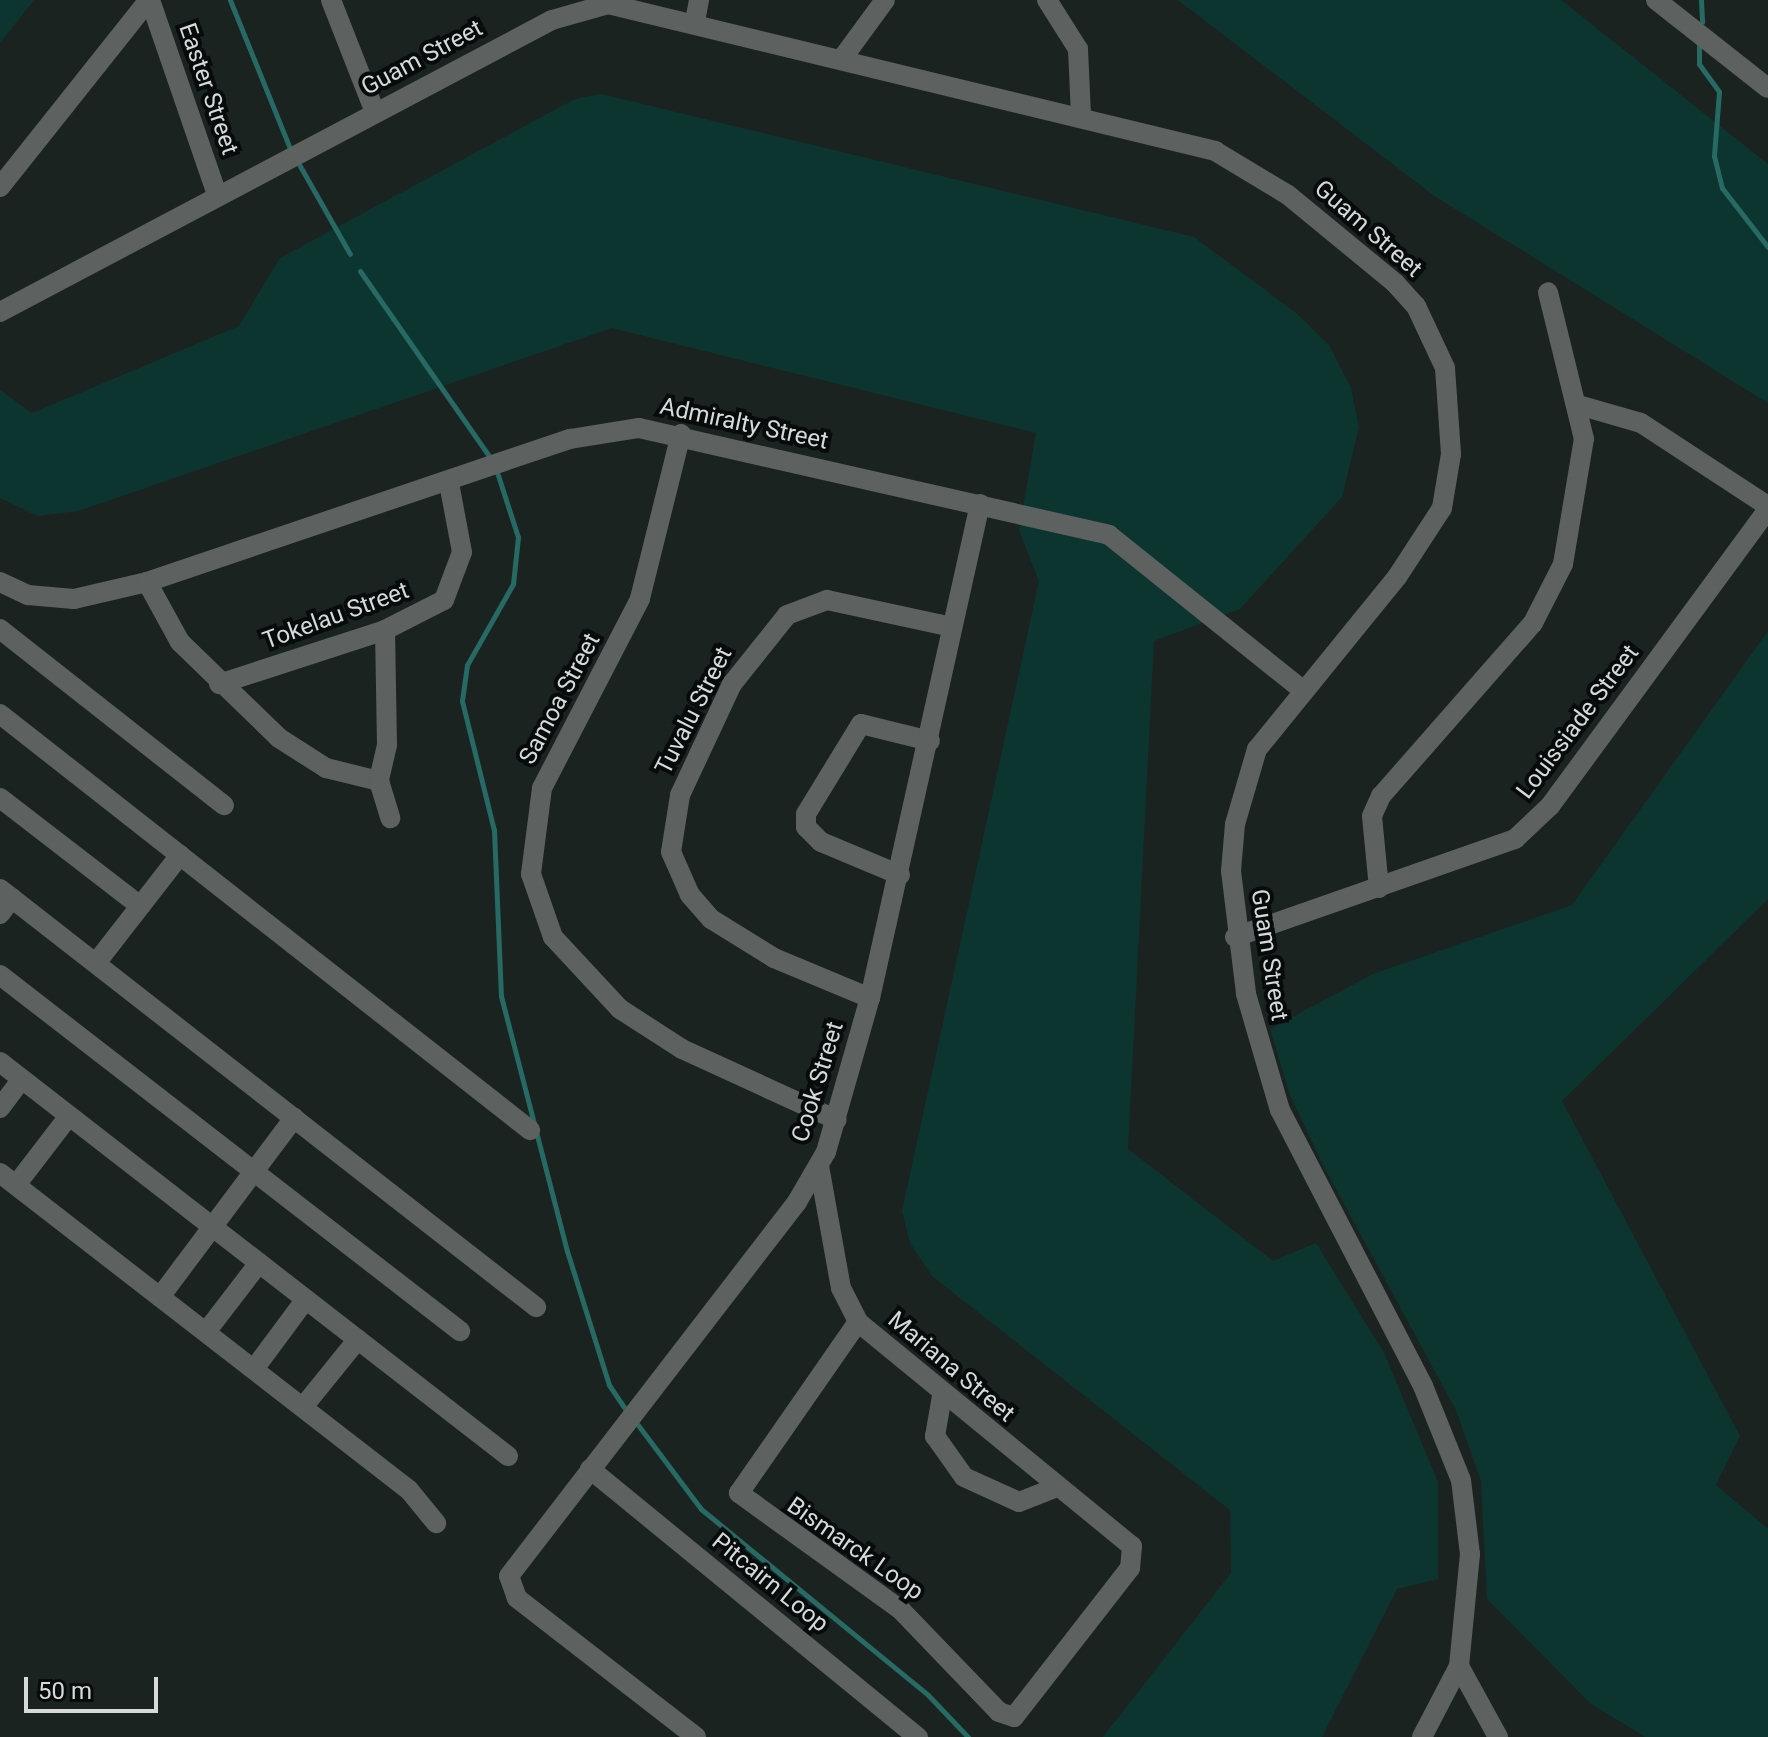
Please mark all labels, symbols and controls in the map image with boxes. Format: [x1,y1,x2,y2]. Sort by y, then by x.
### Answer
street label: Guam Street [357,14,487,102]
street label: Easter Street [172,20,244,158]
street label: Guam Street [1308,175,1428,283]
street label: Admiralty Street [657,392,831,456]
street label: Tokelau Street [259,576,413,656]
street label: Samoa Street [513,629,607,769]
street label: Louissiade Street [1511,640,1645,804]
street label: Tuvalu Street [650,642,738,780]
street label: Guam Street [1244,887,1294,1023]
street label: Cook Street [786,1018,850,1146]
street label: Mariana Street [882,1306,1020,1428]
street label: Bismarck Loop [781,1491,929,1607]
street label: Pitcairn Loop [706,1527,834,1639]
scale bar [28,1661,162,1711]
text: 50 m [38,1677,92,1705]

